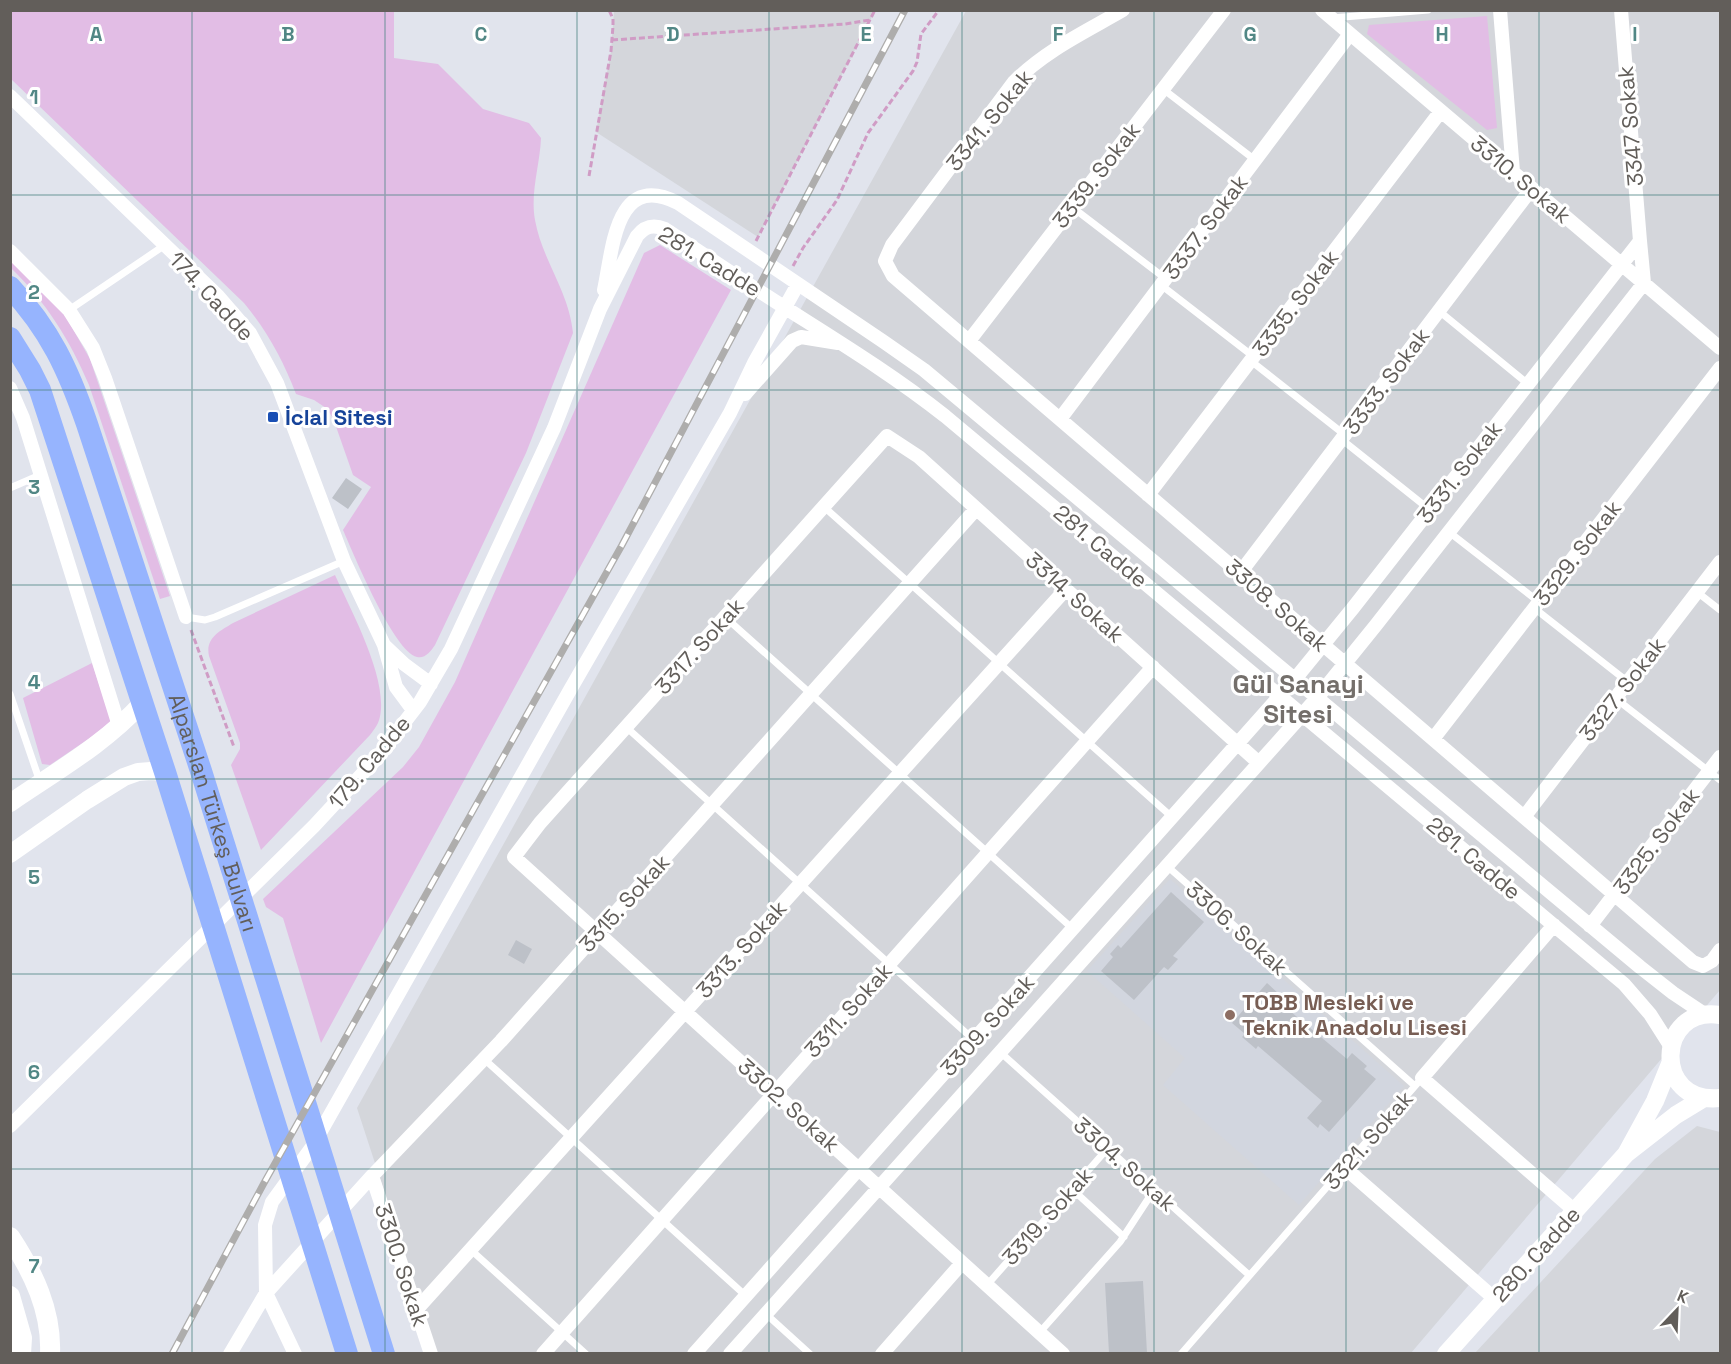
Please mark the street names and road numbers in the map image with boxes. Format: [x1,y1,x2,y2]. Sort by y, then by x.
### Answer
street label: 3341. Sokak [940,63,1039,176]
street label: 3347 Sokak [1611,64,1649,187]
street label: 3339. Sokak [1046,116,1146,234]
street label: 3310. Sokak [1465,129,1577,229]
street label: 3337. Sokak [1156,169,1254,285]
street label: 281. Cadde [654,220,766,302]
street label: 3335. Sokak [1246,244,1344,362]
street label: 174. Cadde [163,245,261,347]
street label: 3333. Sokak [1337,322,1435,440]
street label: 3331. Sokak [1410,415,1508,529]
street label: 3329. Sokak [1527,494,1627,612]
street label: 281. Cadde [1048,498,1154,594]
street label: 3314. Sokak [1020,545,1130,649]
street label: 3308. Sokak [1220,552,1335,658]
street label: 3317. Sokak [648,592,750,700]
street label: 3327. Sokak [1573,631,1671,747]
street label: Alparslan Türkeş Bulvarı [162,690,264,935]
street label: 179. Cadde [322,710,416,814]
street label: 3325. Sokak [1607,782,1705,900]
street label: 281. Cadde [1421,810,1527,906]
street label: 3315. Sokak [573,848,675,958]
street label: 3306. Sokak [1180,875,1294,981]
street label: 3313. Sokak [690,894,792,1004]
street label: 3311. Sokak [798,957,898,1063]
street label: 3309. Sokak [934,968,1040,1082]
street label: 3302. Sokak [732,1052,846,1158]
street label: 3321. Sokak [1317,1084,1419,1195]
street label: 3304. Sokak [1068,1111,1182,1217]
street label: 3319. Sokak [996,1161,1098,1271]
street label: 3300. Sokak [369,1200,435,1330]
street label: 280. Cadde [1486,1200,1586,1308]

